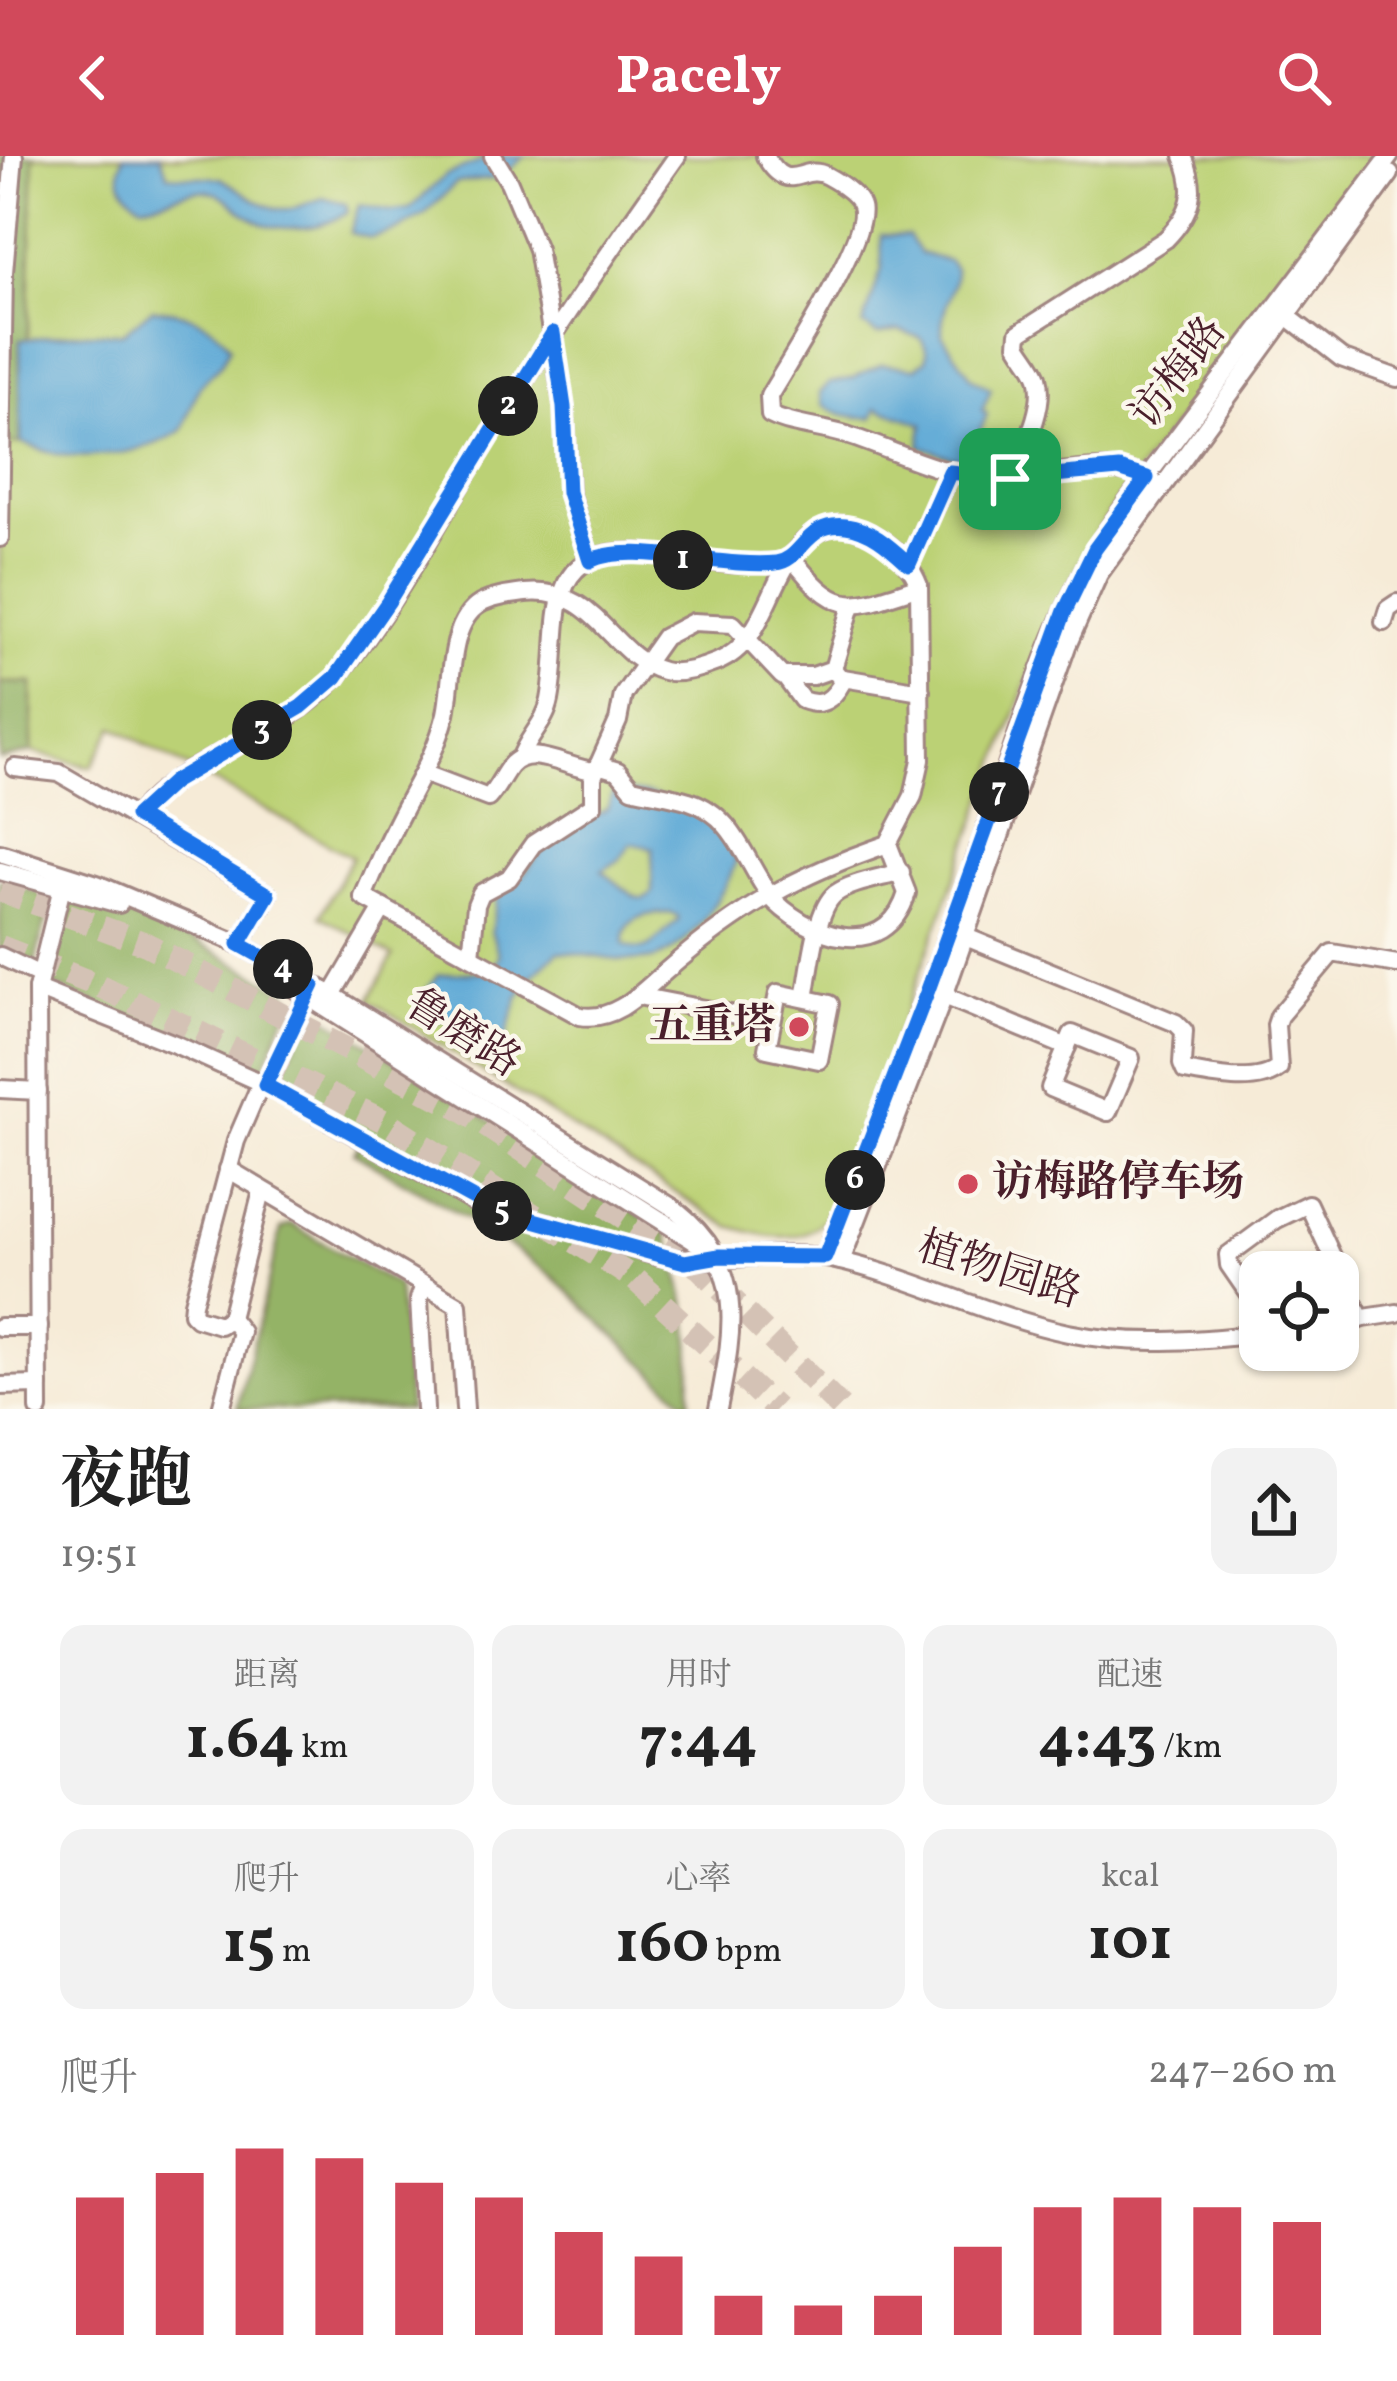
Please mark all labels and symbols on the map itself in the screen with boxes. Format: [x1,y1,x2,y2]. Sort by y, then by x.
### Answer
street label: 访梅路 [1119,306,1241,442]
pin: 2 [478,376,538,436]
pin [959,428,1061,530]
pin: 1 [653,530,713,590]
pin: 3 [232,700,292,760]
pin: 7 [969,762,1029,822]
pin: 4 [253,939,313,999]
street label: 鲁磨路 [393,977,531,1093]
place label: 五重塔 [649,998,775,1057]
marker: 五重塔 [786,1014,812,1040]
pin: 6 [825,1150,885,1210]
place label: 访梅路停车场 [992,1155,1244,1214]
marker: 访梅路停车场 [955,1171,981,1197]
pin: 5 [472,1181,532,1241]
street label: 植物园路 [910,1219,1088,1325]

